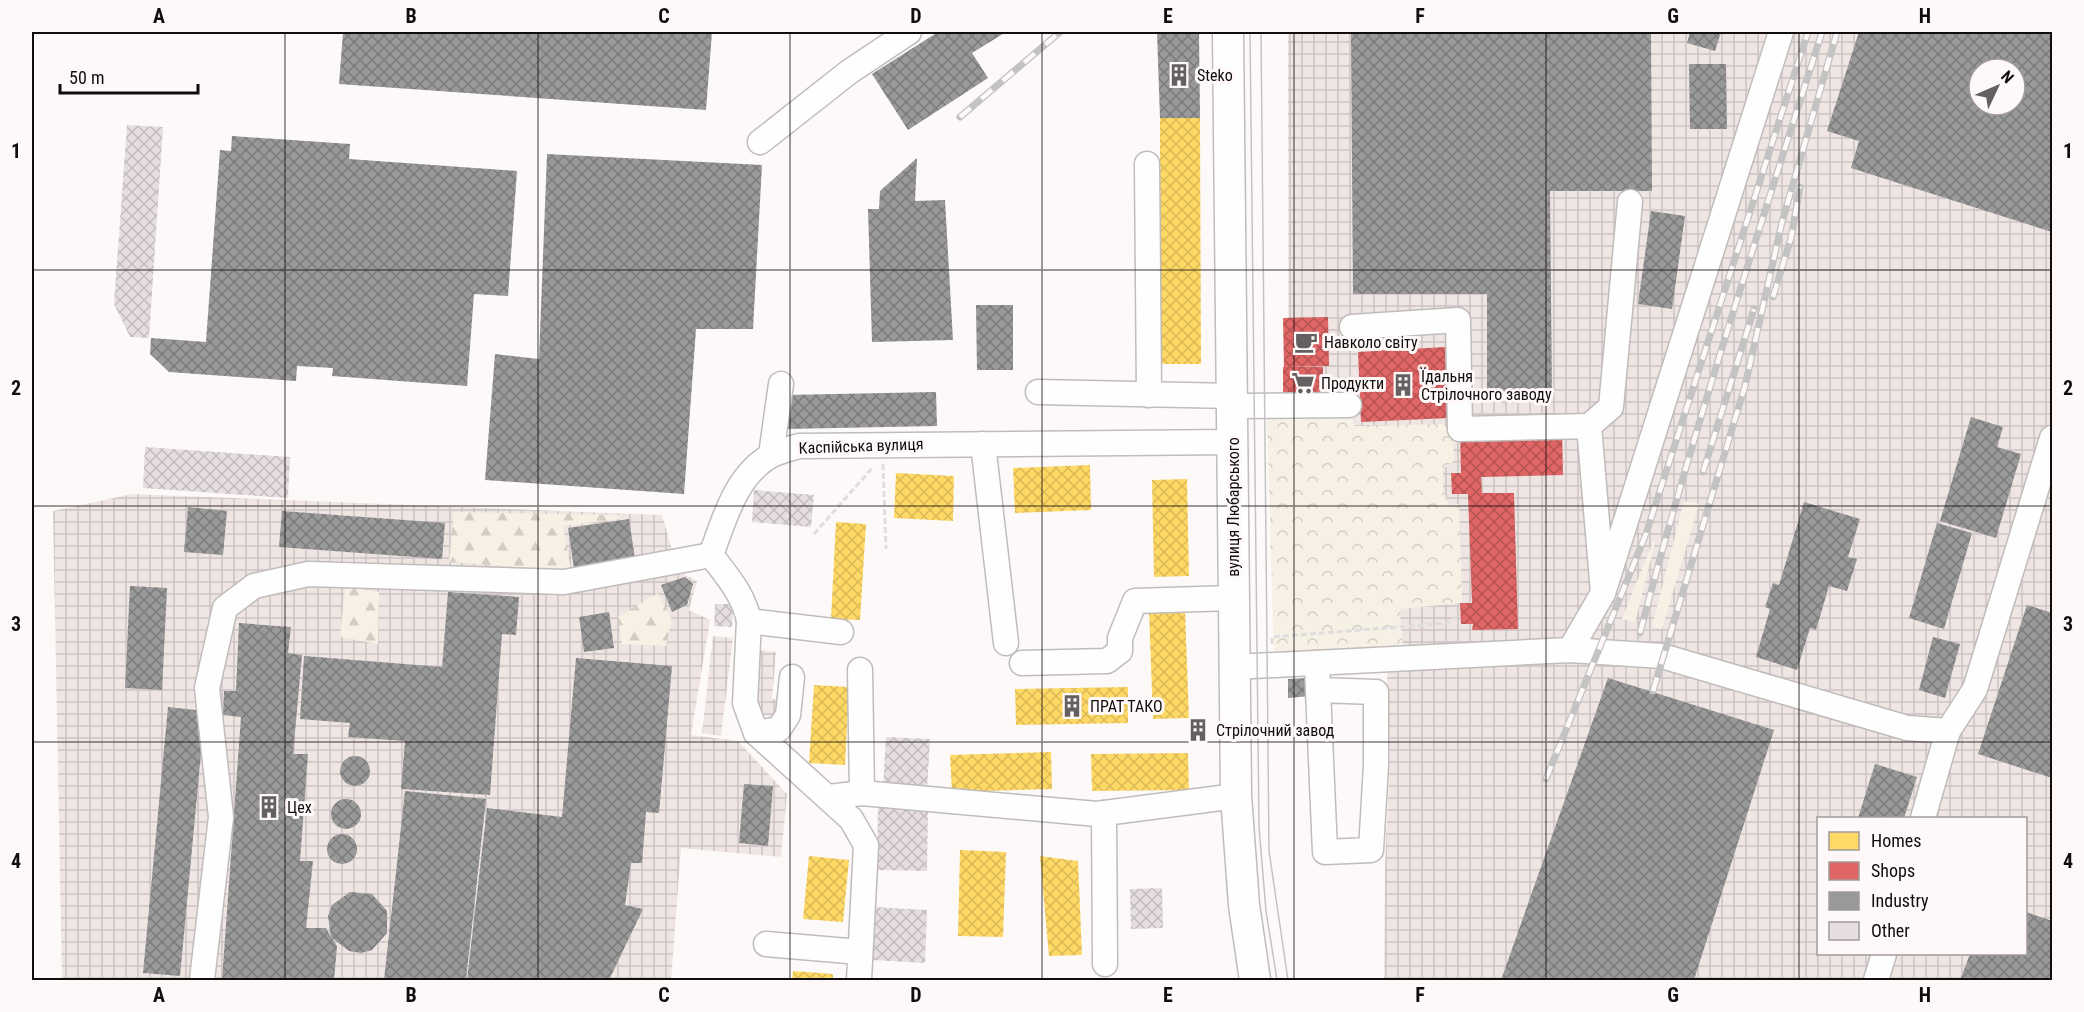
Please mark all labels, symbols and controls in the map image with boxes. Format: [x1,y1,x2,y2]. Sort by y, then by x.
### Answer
text: A [153,4,165,28]
text: B [405,4,417,28]
text: C [658,4,670,28]
text: D [910,4,922,28]
text: E [1163,4,1173,28]
text: F [1415,4,1425,28]
text: G [1667,4,1679,28]
text: H [1919,4,1931,28]
scale bar [60,57,198,95]
north arrow [1967,57,2027,117]
building icon: Steko [1166,62,1192,88]
place label: Steko [1197,66,1233,85]
text: 50 m [69,67,104,88]
text: N [1997,67,2018,87]
text: 1 [11,139,21,163]
text: 1 [2063,139,2073,163]
cafe icon: Навколо світу [1293,329,1319,355]
place label: Навколо світу [1324,333,1418,352]
place label: Їдальня Стрілочного заводу [1420,367,1552,404]
supermarket icon: Продукти [1290,370,1316,396]
building icon: Їдальня Стрілочного заводу [1390,372,1416,398]
place label: Продукти [1321,374,1384,393]
text: 2 [11,376,21,400]
text: 2 [2063,376,2073,400]
street label: Каспійська вулиця [798,434,924,458]
street label: вулиця Любарського [1224,437,1243,577]
text: 3 [11,612,21,636]
text: 3 [2063,612,2073,636]
building icon: ПРАТ ТАКО [1059,693,1085,719]
place label: ПРАТ ТАКО [1090,697,1163,716]
building icon: Стрілочний завод [1185,717,1211,743]
place label: Стрілочний завод [1216,721,1335,740]
building icon: Цех [256,794,282,820]
place label: Цех [287,798,312,817]
legend [1817,817,2027,955]
text: Homes [1871,830,1921,851]
text: 4 [11,849,21,873]
text: 4 [2063,849,2073,873]
text: Shops [1871,860,1915,881]
text: Industry [1871,890,1929,911]
text: Other [1871,920,1910,941]
text: A [153,983,165,1007]
text: B [405,983,417,1007]
text: C [658,983,670,1007]
text: D [910,983,922,1007]
text: E [1163,983,1173,1007]
text: F [1415,983,1425,1007]
text: G [1667,983,1679,1007]
text: H [1919,983,1931,1007]

